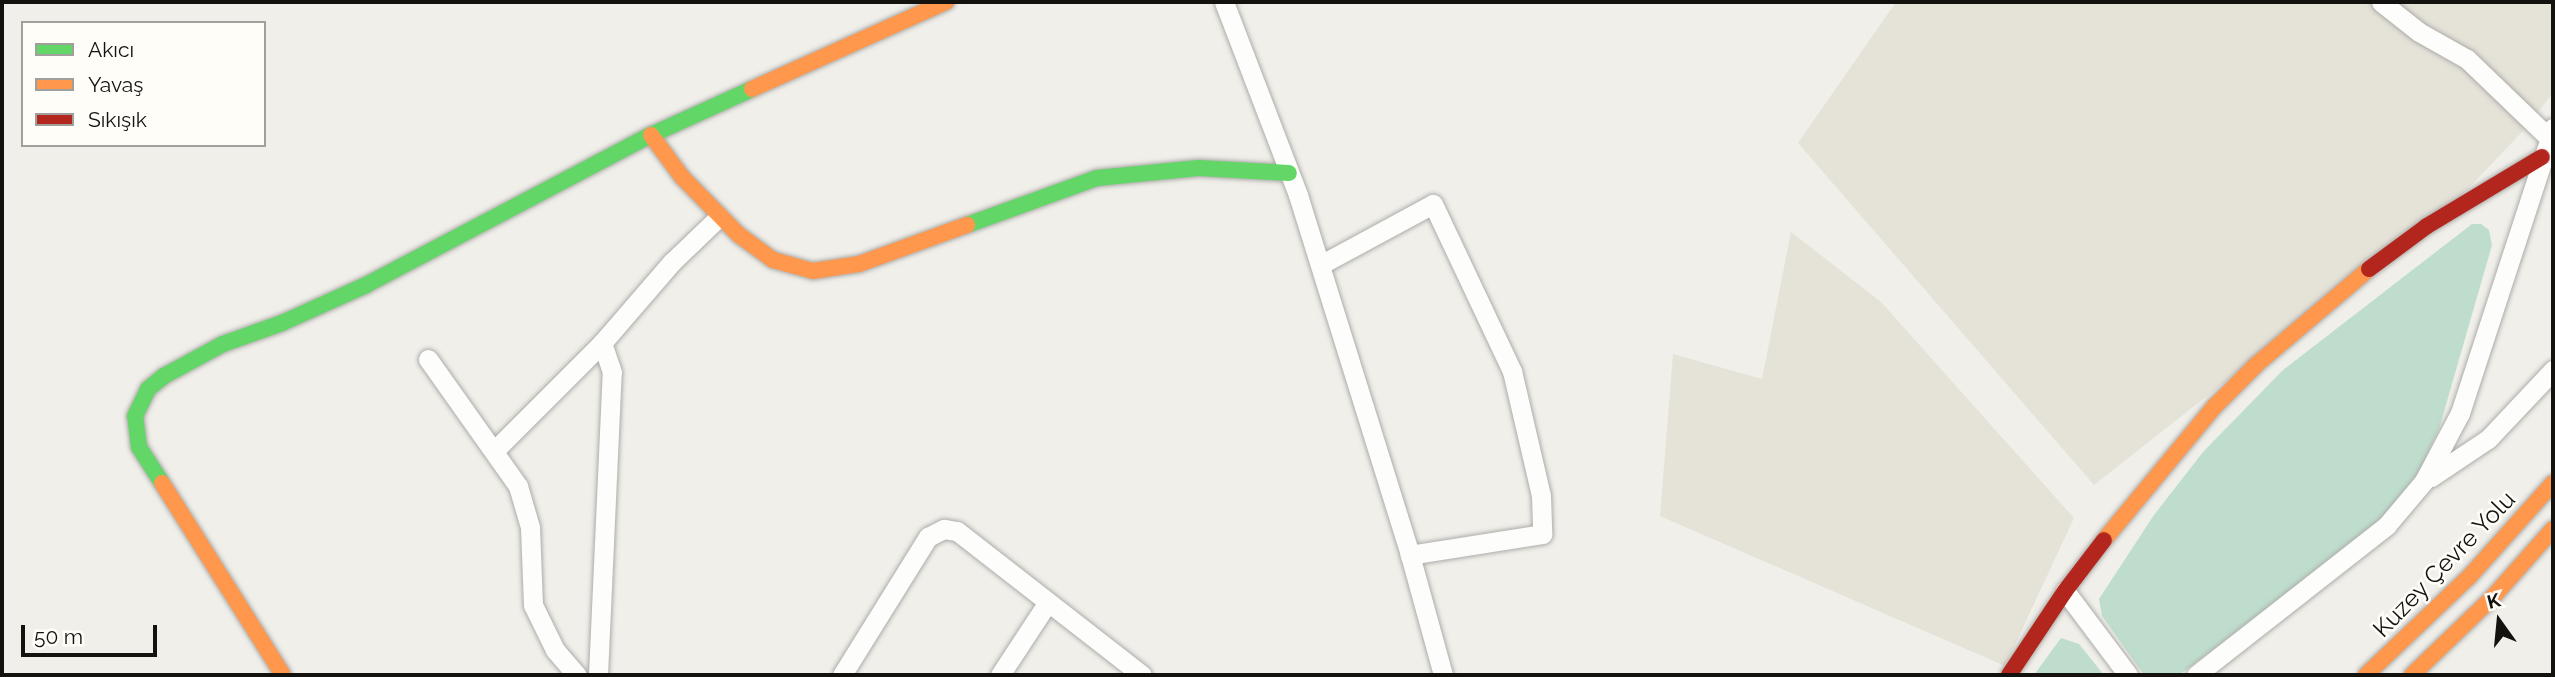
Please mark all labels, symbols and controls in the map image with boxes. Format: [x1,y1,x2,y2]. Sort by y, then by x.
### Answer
legend [21,21,266,147]
text: Akıcı [88,37,134,62]
text: Yavaş [88,72,143,97]
text: Sıkışık [88,107,147,132]
street label: Kuzey Çevre Yolu [2366,484,2522,644]
north arrow [2464,586,2534,656]
scale bar [24,610,161,654]
text: 50 m [34,624,83,649]

